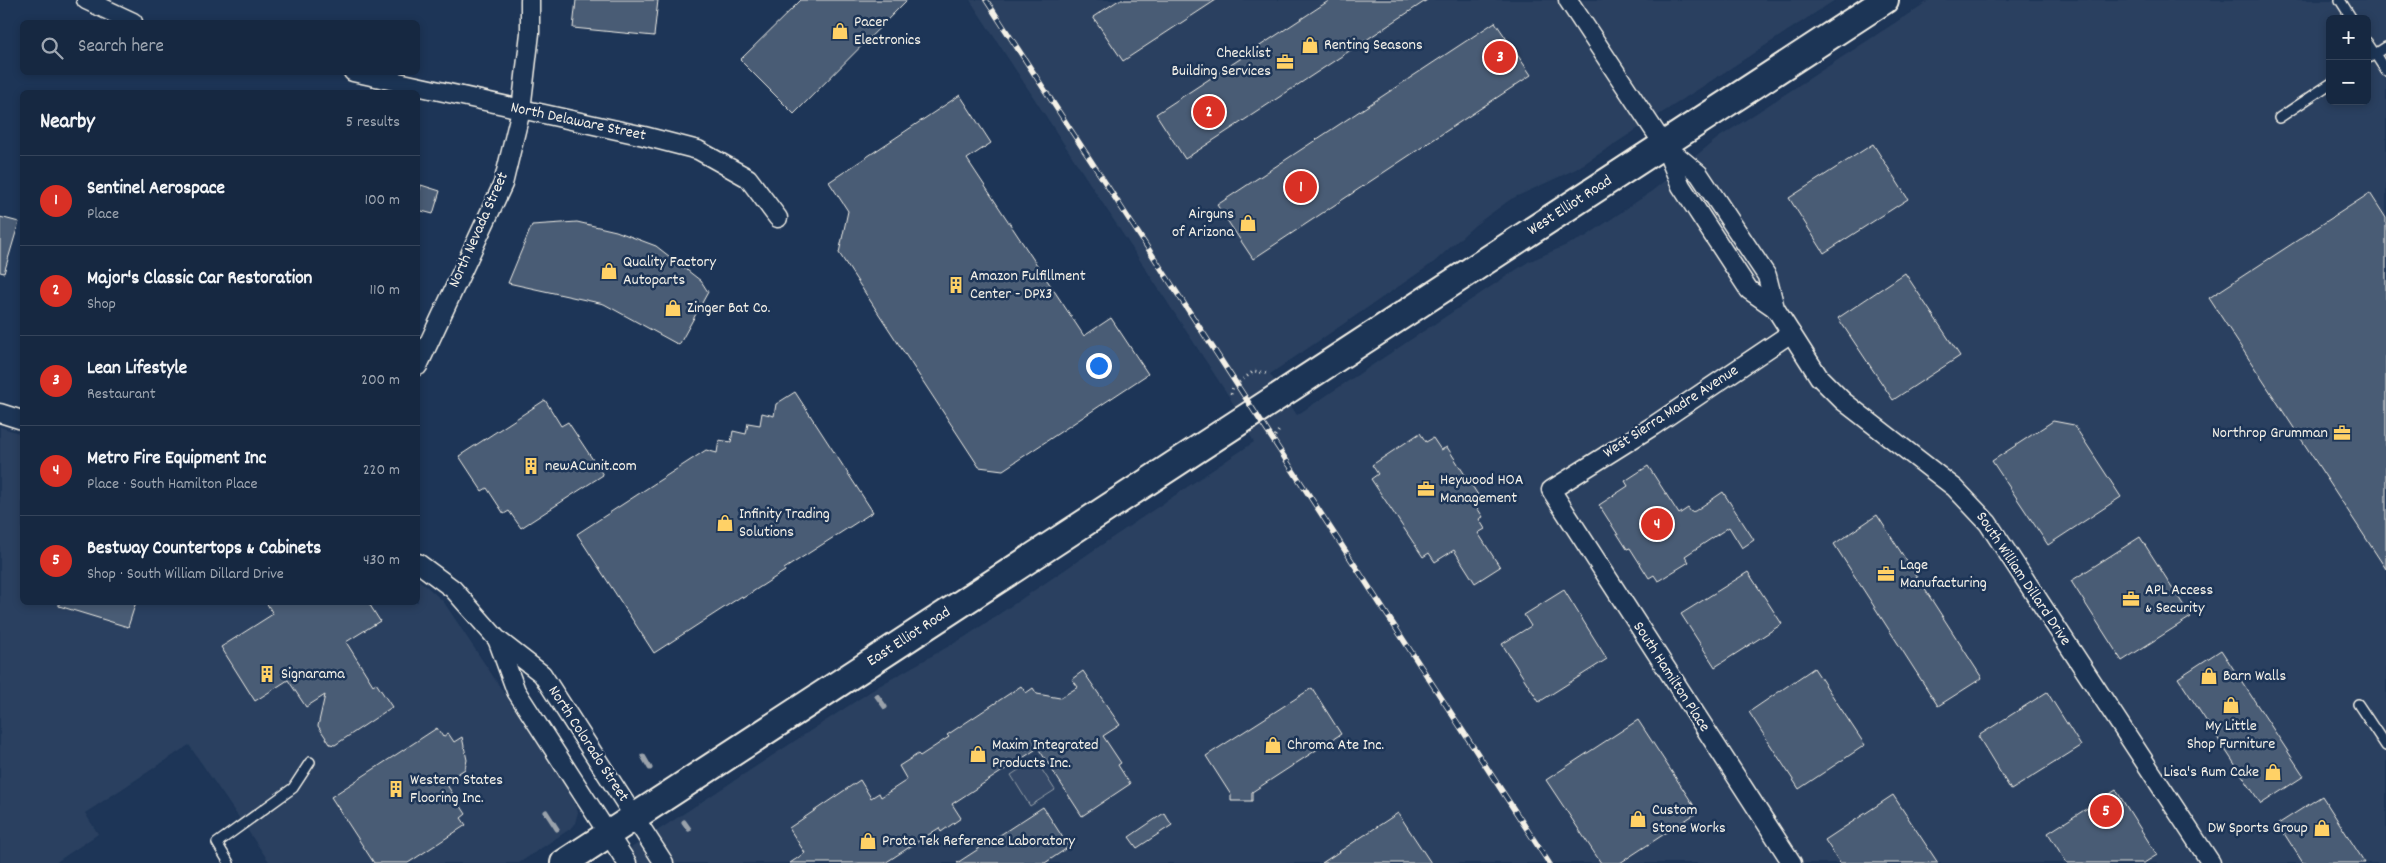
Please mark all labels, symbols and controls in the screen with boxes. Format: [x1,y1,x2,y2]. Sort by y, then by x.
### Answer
place label: Pacer Electronics [854,11,921,52]
map controls [2326,15,2371,105]
button: + [2326,15,2371,60]
search box [20,20,420,75]
shop icon: Pacer Electronics [830,21,850,41]
icon: search [38,34,66,62]
text: Search here [78,34,164,61]
place label: Renting Seasons [1324,34,1423,57]
shop icon: Renting Seasons [1300,35,1320,55]
pin: 3 [1484,38,1516,76]
place label: Checklist Building Services [1171,42,1271,83]
office icon: Checklist Building Services [1275,52,1295,72]
button: − [2326,60,2371,105]
pin: 2 [1193,93,1225,131]
street label: North Delaware Street [508,96,648,148]
text: Nearby [40,108,95,138]
text: 5 results [346,111,400,134]
street label: North Nevada Street [443,168,515,292]
pin: 1 [1285,168,1317,206]
street label: West Elliot Road [1523,170,1617,242]
text: Sentinel Aerospace [87,176,225,203]
text: 1 [54,189,58,212]
text: 100 m [364,189,400,212]
text: Place [87,203,119,226]
place label: Airguns of Arizona [1172,203,1234,244]
shop icon: Airguns of Arizona [1238,213,1258,233]
place label: Quality Factory Autoparts [623,251,717,292]
shop icon: Quality Factory Autoparts [599,261,619,281]
place label: Amazon Fulfillment Center - DPX3 [970,265,1086,306]
text: Major's Classic Car Restoration [87,266,312,293]
building icon: Amazon Fulfillment Center - DPX3 [946,275,966,295]
text: 2 [53,279,60,302]
text: 110 m [370,279,400,302]
text: Shop [87,293,116,316]
place label: Zinger Bat Co. [687,297,770,320]
shop icon: Zinger Bat Co. [663,298,683,318]
your location [1086,353,1112,379]
text: Lean Lifestyle [87,356,187,383]
street label: West Sierra Madre Avenue [1599,359,1743,465]
text: 3 [52,369,60,392]
text: 200 m [361,369,400,392]
text: Restaurant [87,383,156,406]
place label: Northrop Grumman [2212,422,2328,445]
office icon: Northrop Grumman [2332,423,2352,443]
text: Metro Fire Equipment Inc [87,446,266,473]
place label: newACunit.com [545,455,637,478]
building icon: newACunit.com [521,456,541,476]
text: 4 [53,459,59,482]
text: 220 m [363,459,400,482]
place label: Heywood HOA Management [1440,469,1524,510]
text: Place · South Hamilton Place [87,473,258,496]
office icon: Heywood HOA Management [1416,479,1436,499]
place label: Infinity Trading Solutions [739,503,830,544]
pin: 4 [1641,505,1673,543]
street label: South William Dillard Drive [1970,507,2076,651]
shop icon: Infinity Trading Solutions [715,513,735,533]
text: Bestway Countertops & Cabinets [87,536,321,563]
text: 5 [52,549,60,572]
text: 430 m [363,549,400,572]
place label: Lage Manufacturing [1900,554,1987,595]
text: Shop · South William Dillard Drive [87,563,284,586]
office icon: Lage Manufacturing [1876,564,1896,584]
place label: APL Access & Security [2145,579,2214,620]
office icon: APL Access & Security [2121,589,2141,609]
street label: East Elliot Road [863,601,955,673]
street label: South Hamilton Place [1627,617,1715,737]
place label: Signarama [281,663,345,686]
building icon: Signarama [257,664,277,684]
place label: Barn Walls [2223,665,2286,688]
shop icon: Barn Walls [2199,666,2219,686]
street label: North Colorado Street [542,681,634,807]
shop icon: My Little Shop Furniture [2221,695,2241,715]
place label: My Little Shop Furniture [2187,715,2275,756]
place label: Maxim Integrated Products Inc. [992,734,1099,775]
place label: Chroma Ate Inc. [1287,734,1384,757]
shop icon: Chroma Ate Inc. [1263,735,1283,755]
shop icon: Maxim Integrated Products Inc. [968,744,988,764]
place label: Lisa's Rum Cake [2163,761,2259,784]
shop icon: Lisa's Rum Cake [2263,762,2283,782]
place label: Western States Flooring Inc. [410,769,503,810]
building icon: Western States Flooring Inc. [386,779,406,799]
pin: 5 [2090,792,2122,830]
place label: Custom Stone Works [1652,799,1726,840]
shop icon: Custom Stone Works [1628,809,1648,829]
place label: DW Sports Group [2208,817,2308,840]
shop icon: DW Sports Group [2312,818,2332,838]
place label: Prota Tek Reference Laboratory [882,830,1076,853]
shop icon: Prota Tek Reference Laboratory [858,831,878,851]

